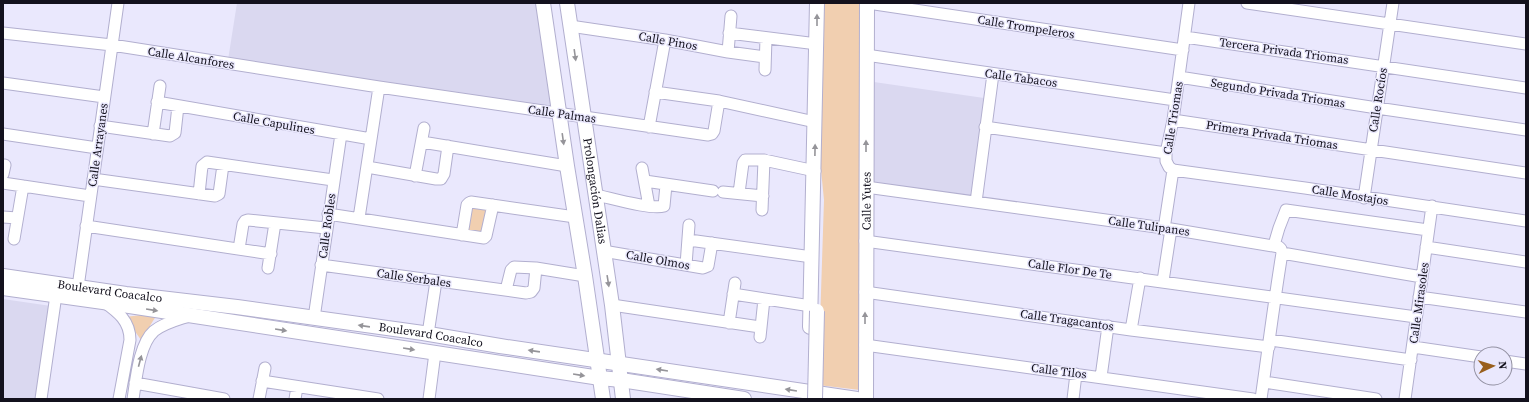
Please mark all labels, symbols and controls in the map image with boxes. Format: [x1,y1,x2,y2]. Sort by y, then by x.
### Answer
street label: Calle Trompeleros [976,11,1076,43]
one-way arrow [814,13,820,26]
street label: Calle Pinos [637,28,699,54]
street label: Tercera Privada Triomas [1218,34,1350,68]
street label: Calle Alcanfores [147,43,235,73]
one-way arrow [572,49,578,62]
street label: Calle Tabacos [984,65,1058,91]
street label: Calle Rocíos [1365,67,1391,133]
street label: Segundo Privada Triomas [1210,74,1346,112]
street label: Calle Triomas [1159,80,1187,156]
street label: Calle Palmas [527,101,597,127]
street label: Calle Arrayanes [84,102,112,188]
street label: Calle Capulines [232,108,316,138]
street label: Primera Privada Triomas [1205,117,1339,153]
one-way arrow [560,133,566,145]
street label: Prolongación Dalias [579,137,611,245]
one-way arrow [863,139,869,152]
one-way arrow [812,143,818,156]
street label: Calle Yutes [858,172,875,230]
street label: Calle Mostajos [1311,181,1389,209]
street label: Calle Robles [315,192,339,260]
street label: Calle Tulipanes [1107,212,1191,240]
street label: Calle Olmos [625,247,691,273]
street label: Calle Flor De Te [1027,255,1113,283]
street label: Calle Mirasoles [1405,261,1433,345]
street label: Calle Serbales [376,265,452,291]
one-way arrow [605,275,611,287]
street label: Boulevard Coacalco [57,276,163,306]
street label: Calle Tragacantos [1019,306,1115,334]
one-way arrow [146,307,159,313]
one-way arrow [862,311,868,324]
street label: Boulevard Coacalco [378,319,485,351]
one-way arrow [358,323,370,329]
one-way arrow [275,327,287,333]
one-way arrow [403,346,416,352]
north arrow [1473,346,1513,386]
one-way arrow [528,348,540,354]
one-way arrow [137,354,143,366]
street label: Calle Tilos [1030,360,1088,382]
text: N [1495,361,1510,370]
one-way arrow [656,367,669,373]
one-way arrow [573,372,586,378]
one-way arrow [785,387,797,393]

